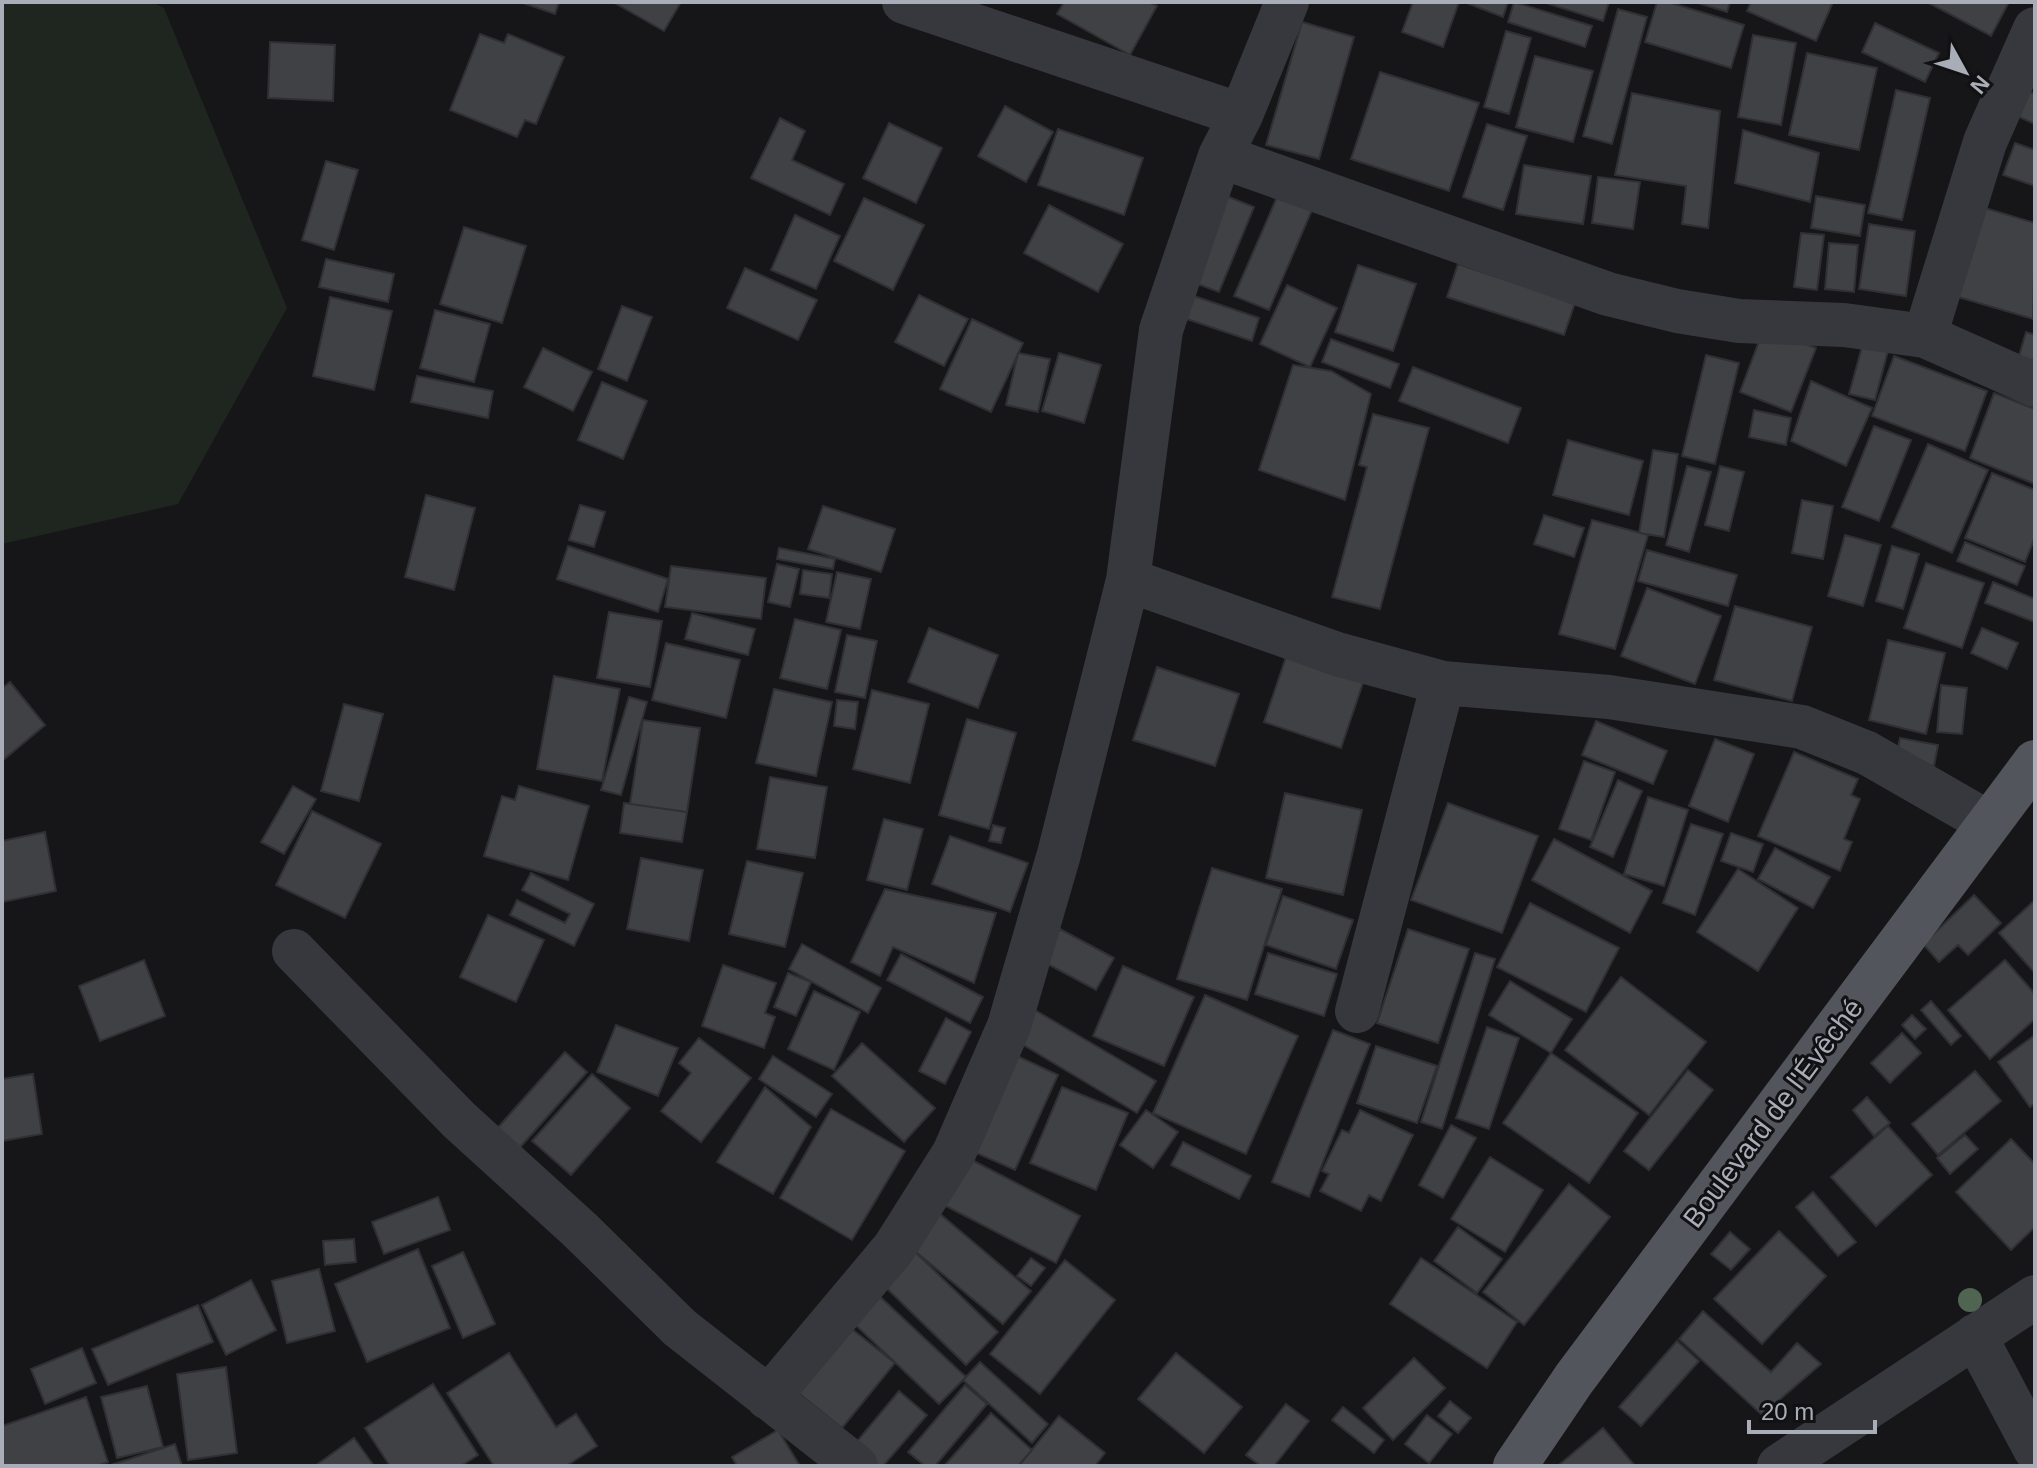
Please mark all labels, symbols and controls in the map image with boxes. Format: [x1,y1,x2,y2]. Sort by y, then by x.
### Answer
north arrow [1925,32,2005,112]
text: N [1965,70,1995,99]
street label: Boulevard de l'Évêché [1677,993,1869,1233]
scale bar [1749,1384,1875,1434]
text: 20 m [1761,1398,1814,1425]

